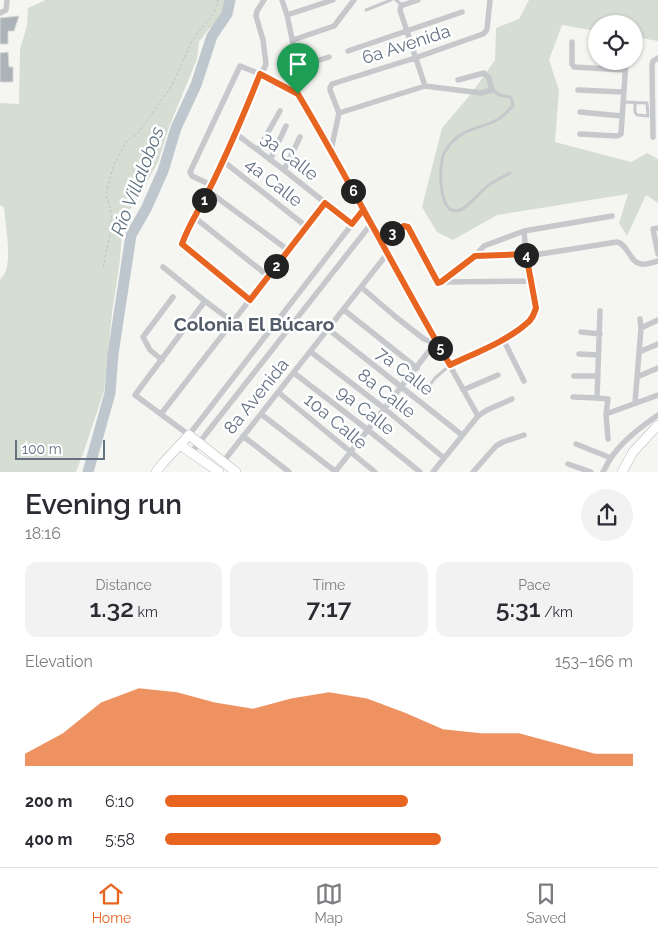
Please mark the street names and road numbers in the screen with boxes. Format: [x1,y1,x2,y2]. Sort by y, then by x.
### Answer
street label: 6a Avenida [359,20,453,68]
street label: 3a Calle [257,127,323,185]
street label: 4a Calle [241,153,307,211]
street label: 7a Calle [372,342,438,400]
street label: 8a Avenida [219,354,293,438]
street label: 8a Calle [354,364,420,422]
street label: 9a Calle [333,381,399,439]
street label: 10a Calle [300,389,372,454]

